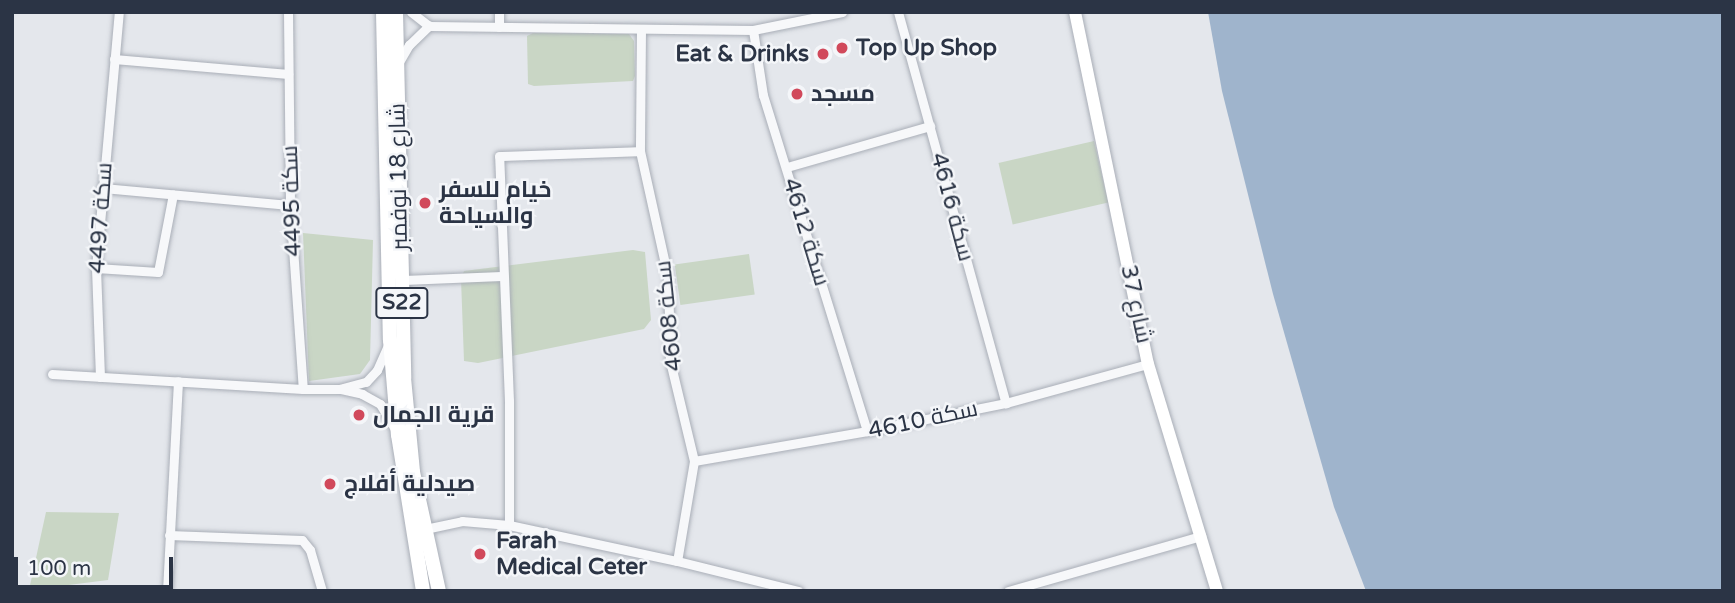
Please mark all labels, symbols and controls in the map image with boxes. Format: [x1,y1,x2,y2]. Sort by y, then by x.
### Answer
place label: Top Up Shop [856,34,997,62]
place label: Eat & Drinks [675,40,809,68]
marker: Top Up Shop [834,40,850,56]
marker: Eat & Drinks [815,46,831,62]
place label: مسجد [811,80,875,108]
marker: مسجد [789,86,805,102]
street label: شارع 18 نوفمبر [384,103,414,251]
street label: سكة 4495 [276,145,308,257]
street label: سكة 4616 [924,150,980,264]
street label: سكة 4497 [83,162,119,274]
street label: سكة 4612 [777,175,835,289]
place label: خيام للسفر والسياحة [439,176,552,230]
marker: خيام للسفر والسياحة [417,195,433,211]
street label: سكة 4608 [649,259,689,373]
street label: شارع 37 [1114,262,1158,346]
road number: S22 [374,286,430,320]
street label: سكة 4610 [866,395,980,445]
place label: قرية الجمال [373,401,495,429]
marker: قرية الجمال [351,407,367,423]
place label: صيدلية أفلاج [344,470,475,498]
marker: صيدلية أفلاج [322,476,338,492]
place label: Farah Medical Ceter [496,527,647,581]
scale bar [18,544,177,588]
marker: Farah Medical Ceter [470,544,490,564]
text: 100 m [27,556,91,581]

